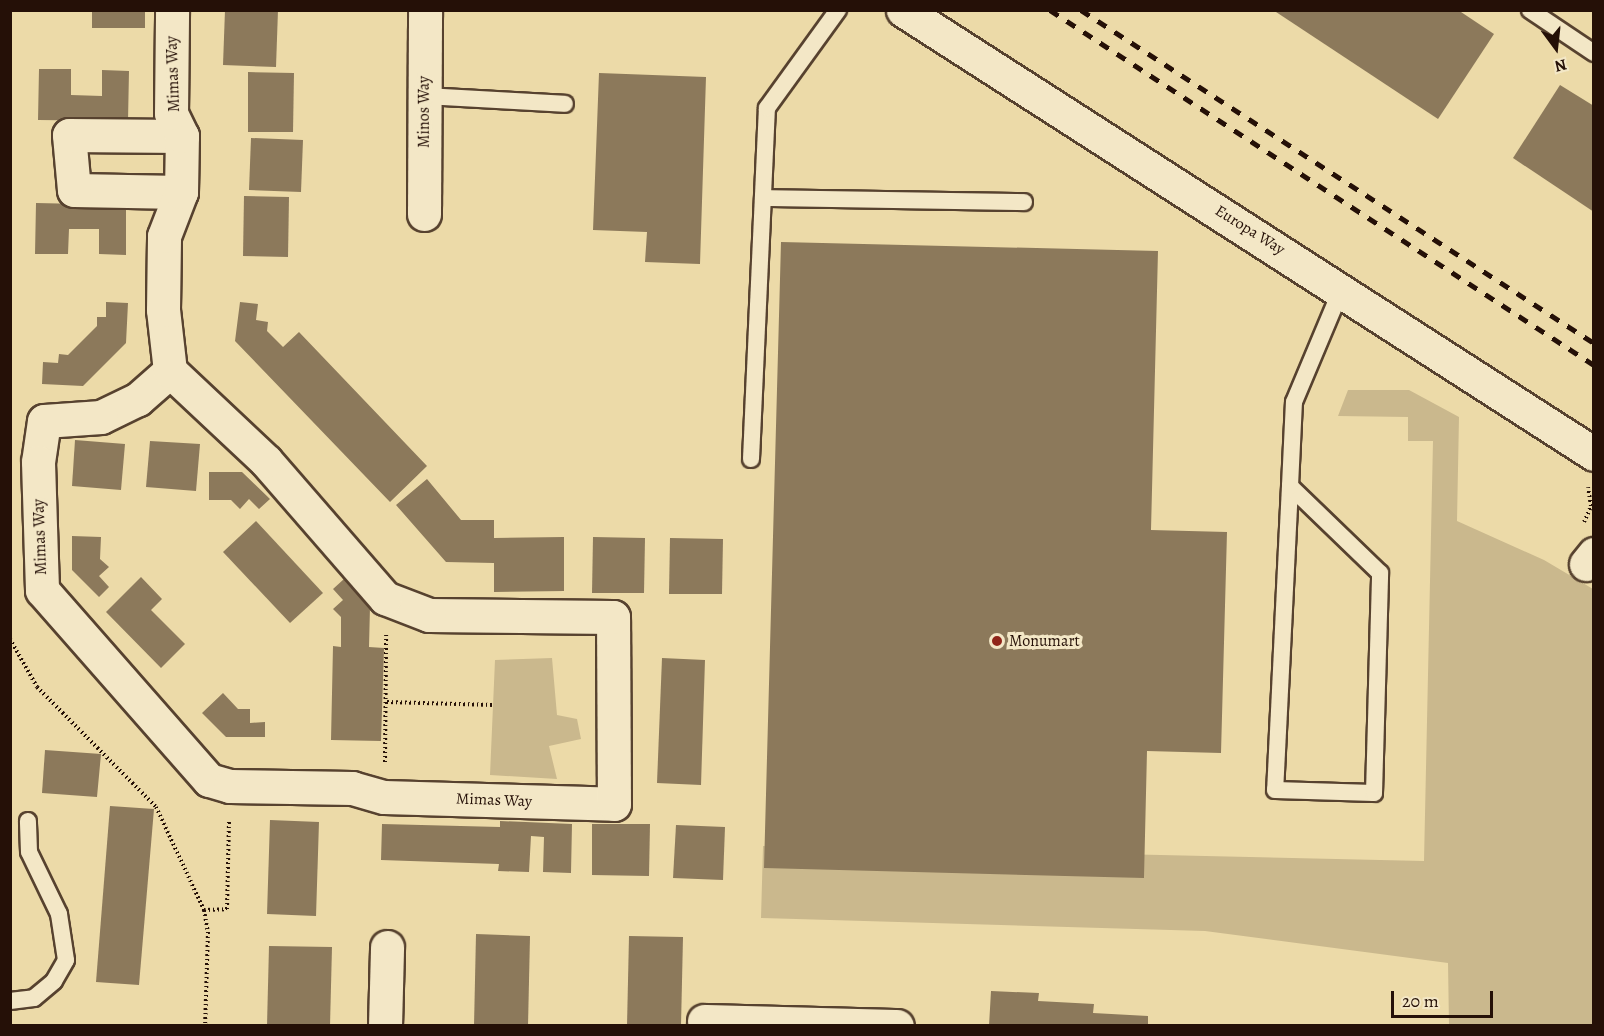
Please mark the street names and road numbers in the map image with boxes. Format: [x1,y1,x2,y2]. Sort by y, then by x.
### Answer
street label: Mimas Way [162,36,184,112]
street label: Minos Way [414,76,434,148]
street label: Europa Way [1212,201,1288,259]
street label: Mimas Way [29,499,51,575]
street label: Mimas Way [456,789,532,811]

